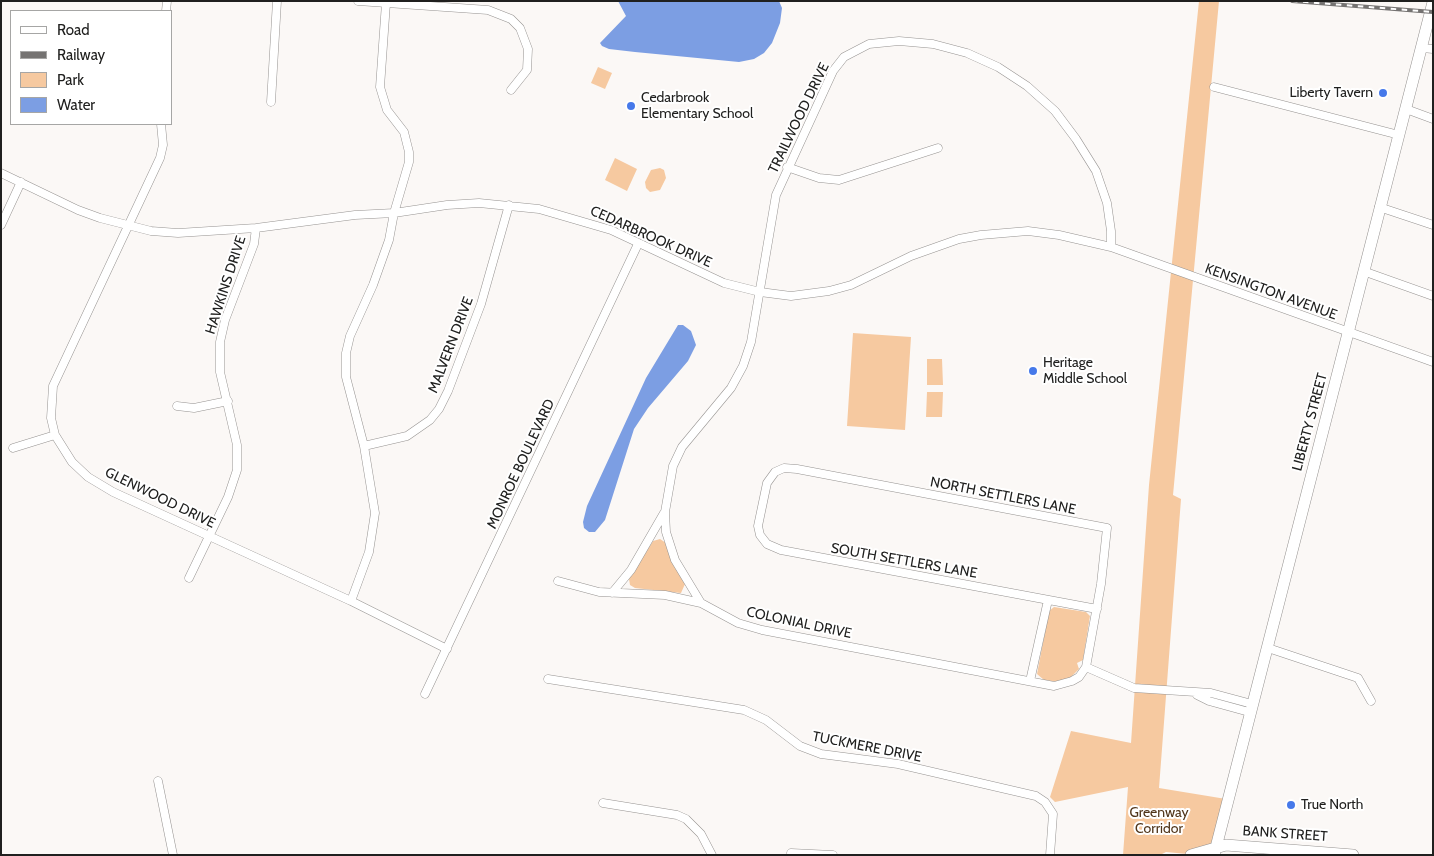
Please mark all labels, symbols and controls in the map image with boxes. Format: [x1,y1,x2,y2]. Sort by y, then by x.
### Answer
legend [10,10,172,125]
text: Road [57,21,90,39]
text: Railway [57,46,105,64]
street label: TRAILWOOD DRIVE [765,60,833,176]
text: Park [57,71,84,89]
place label: Liberty Tavern [1289,85,1373,101]
marker: Liberty Tavern [1377,87,1389,99]
place label: Cedarbrook Elementary School [641,90,753,122]
text: Water [57,96,95,114]
marker: Cedarbrook Elementary School [625,100,637,112]
street label: CEDARBROOK DRIVE [588,203,714,271]
street label: HAWKINS DRIVE [202,234,250,336]
street label: KENSINGTON AVENUE [1203,260,1339,324]
street label: MALVERN DRIVE [425,294,477,396]
place label: Heritage Middle School [1043,355,1127,388]
marker: Heritage Middle School [1027,365,1039,377]
street label: LIBERTY STREET [1289,371,1331,473]
street label: MONROE BOULEVARD [484,396,558,532]
street label: GLENWOOD DRIVE [102,464,218,532]
street label: NORTH SETTLERS LANE [929,474,1077,518]
street label: SOUTH SETTLERS LANE [830,540,978,582]
street label: COLONIAL DRIVE [745,604,853,642]
street label: TUCKMERE DRIVE [811,728,923,766]
place label: True North [1301,797,1363,813]
marker: True North [1285,799,1297,811]
park label: Greenway Corridor [1129,805,1189,838]
street label: BANK STREET [1242,823,1328,845]

